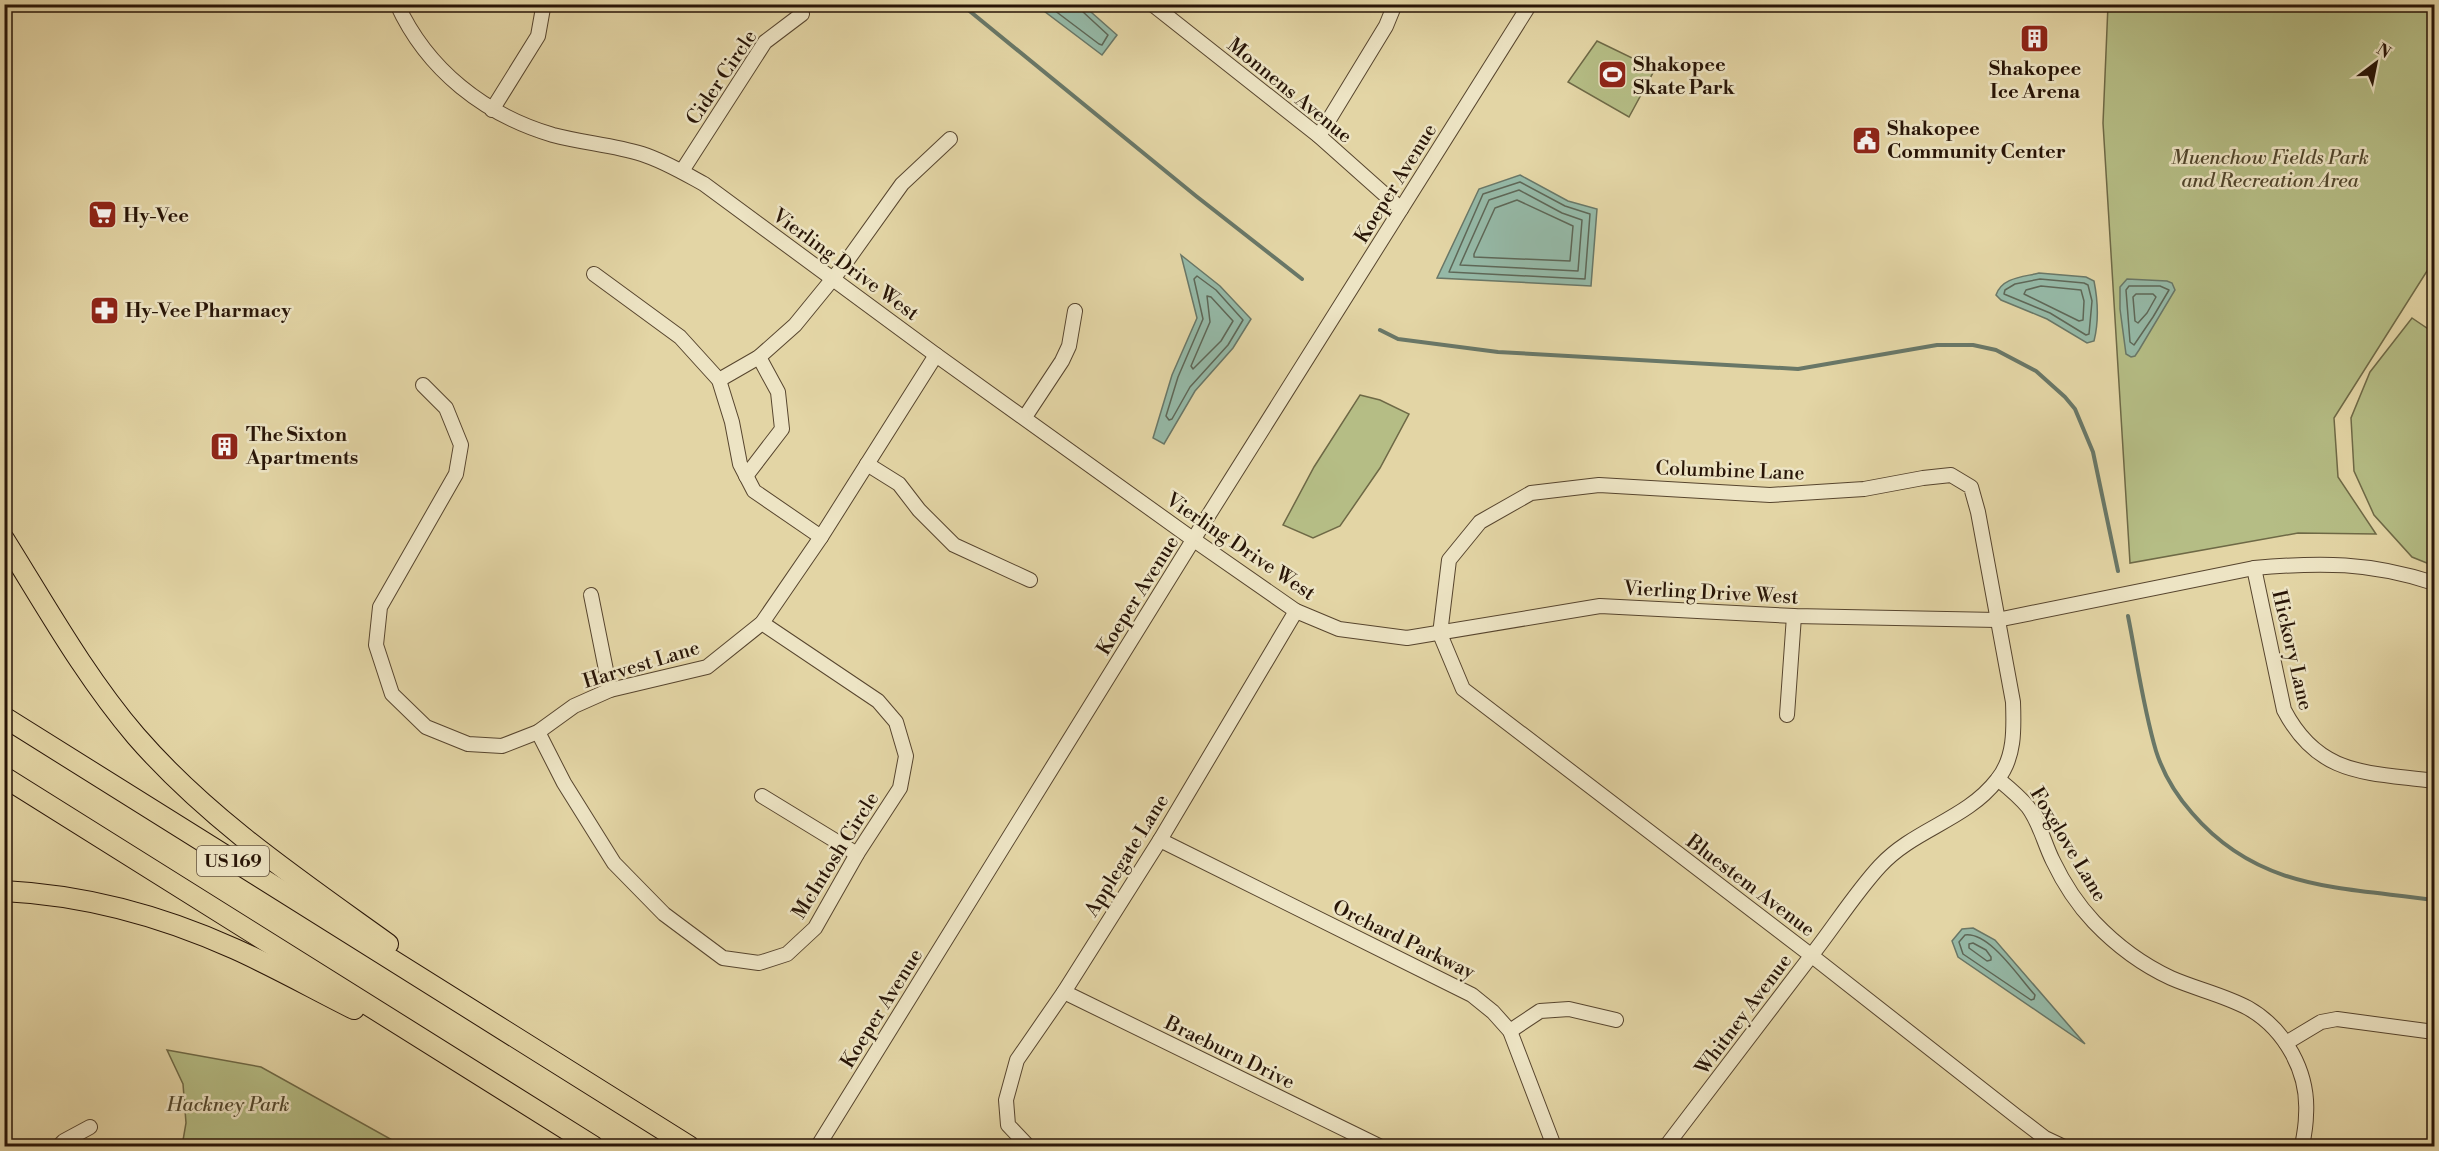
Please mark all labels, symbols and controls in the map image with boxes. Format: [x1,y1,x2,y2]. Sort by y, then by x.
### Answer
building icon: Shakopee Ice Arena [2019,22,2051,54]
street label: Cider Circle [681,26,763,130]
street label: Monnens Avenue [1222,33,1357,149]
north arrow [2346,33,2406,93]
text: N [2373,39,2394,63]
place label: Shakopee Skate Park [1633,53,1735,101]
place label: Shakopee Ice Arena [1989,57,2082,105]
sports icon: Shakopee Skate Park [1596,59,1628,91]
place label: Shakopee Community Center [1887,117,2066,165]
street label: Koeper Avenue [1350,119,1443,248]
public building icon: Shakopee Community Center [1850,124,1882,156]
park label: Muenchow Fields Park and Recreation Area [2171,146,2369,194]
supermarket icon: Hy-Vee [86,199,118,231]
street label: Vierling Drive West [766,203,923,327]
place label: Hy-Vee [123,204,189,229]
pharmacy icon: Hy-Vee Pharmacy [88,294,120,326]
place label: Hy-Vee Pharmacy [125,299,292,324]
place label: The Sixton Apartments [245,423,358,471]
building icon: The Sixton Apartments [209,430,241,462]
street label: Columbine Lane [1655,456,1805,487]
street label: Vierling Drive West [1160,487,1320,607]
street label: Koeper Avenue [1092,531,1185,660]
street label: Vierling Drive West [1622,576,1799,611]
street label: Hickory Lane [2266,588,2318,713]
street label: Harvest Lane [580,636,703,695]
street label: Foxglove Lane [2024,783,2112,907]
street label: McIntosh Circle [787,788,885,924]
street label: Applegate Lane [1079,790,1175,923]
street label: Bluestem Avenue [1680,829,1820,943]
road number: US 169 [197,846,269,876]
street label: Orchard Parkway [1328,895,1479,986]
street label: Koeper Avenue [836,944,929,1073]
street label: Whitney Avenue [1690,949,1798,1081]
street label: Braeburn Drive [1159,1011,1298,1096]
park label: Hackney Park [166,1093,289,1118]

